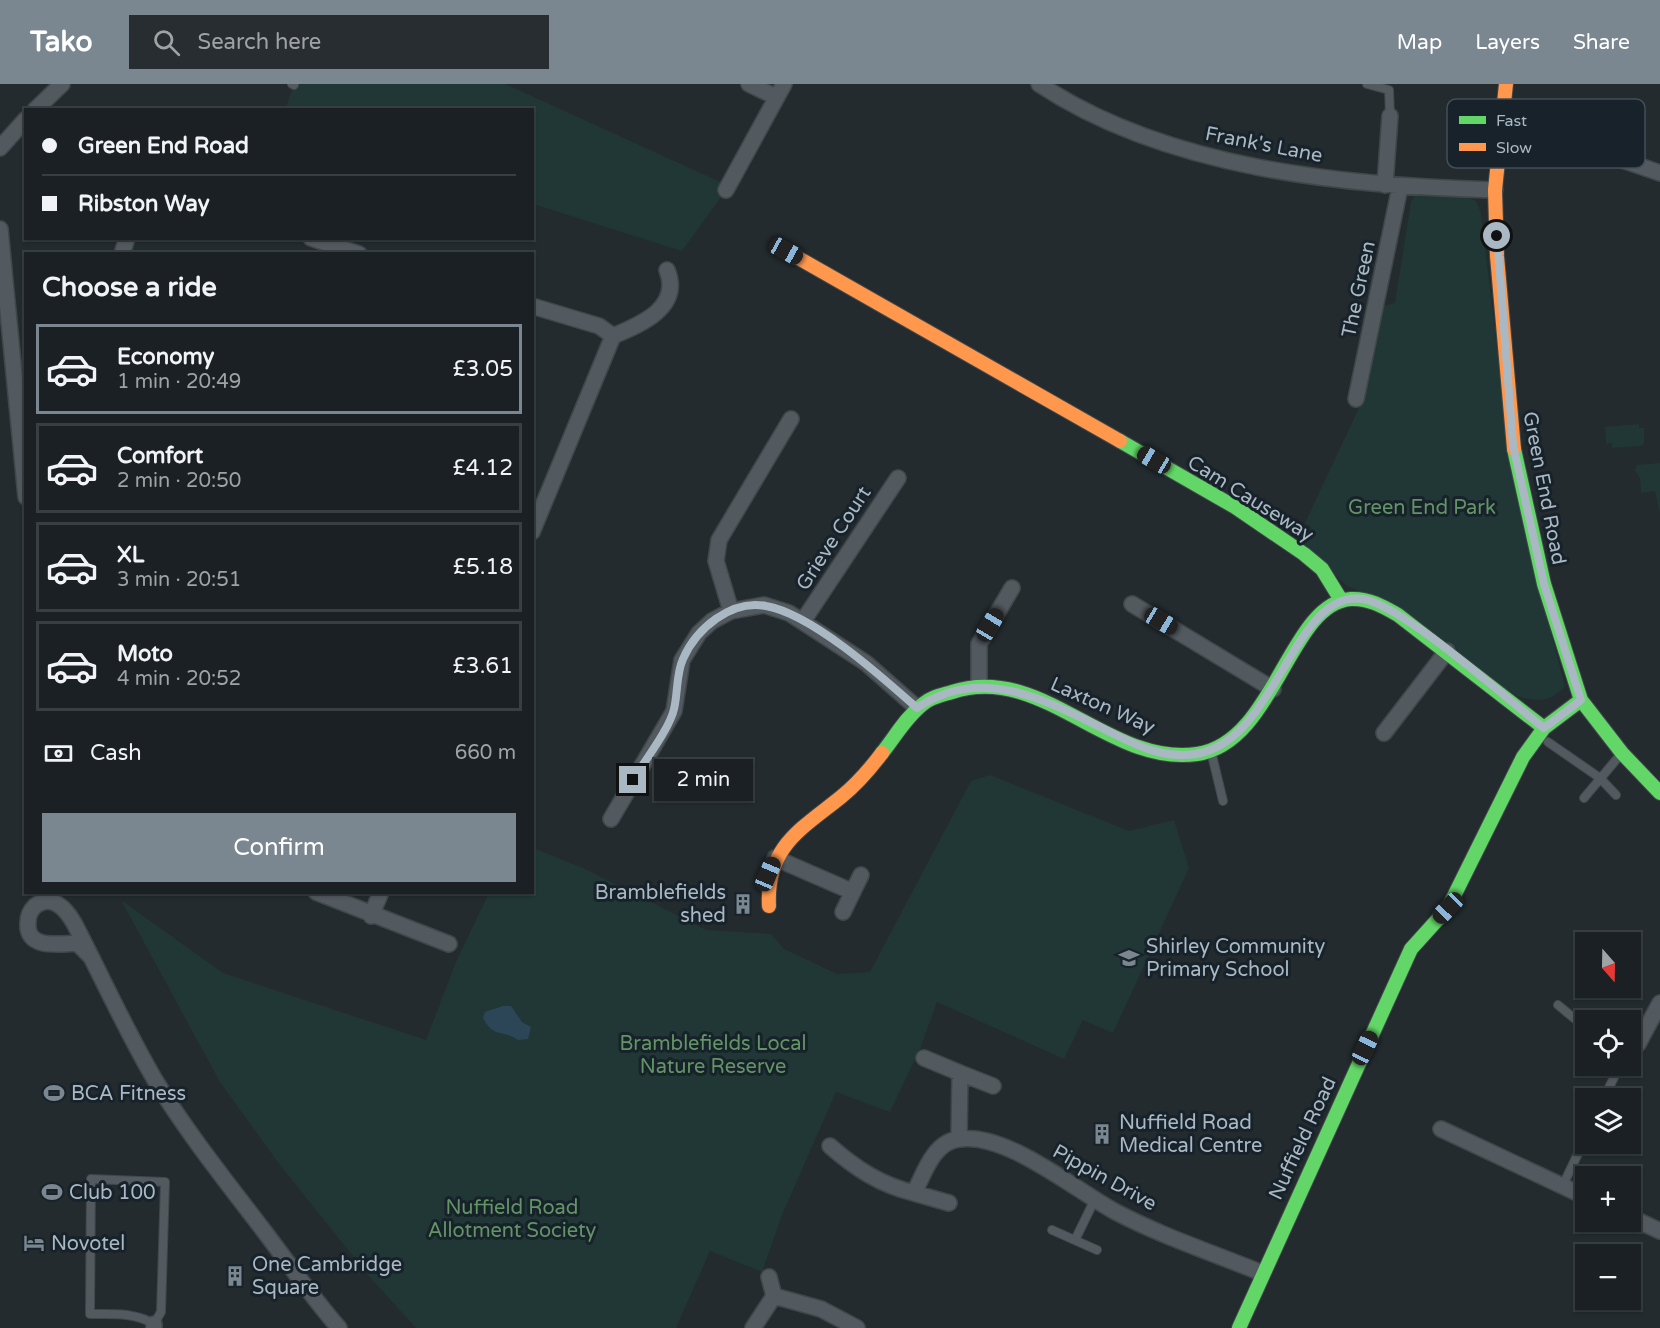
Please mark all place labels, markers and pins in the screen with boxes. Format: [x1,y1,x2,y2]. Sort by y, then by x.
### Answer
place label: Bramblefields shed [595,881,726,928]
building icon: Bramblefields shed [731,892,755,916]
place label: Shirley Community Primary School [1146,935,1325,982]
school or university icon: Shirley Community Primary School [1117,946,1141,970]
sports icon: BCA Fitness [42,1081,66,1105]
place label: BCA Fitness [71,1082,186,1106]
place label: Nuffield Road Medical Centre [1119,1111,1262,1158]
building icon: Nuffield Road Medical Centre [1090,1122,1114,1146]
sports icon: Club 100 [40,1180,64,1204]
place label: Club 100 [69,1181,156,1205]
hotel icon: Novotel [22,1231,46,1255]
place label: Novotel [51,1232,125,1256]
place label: One Cambridge Square [252,1253,402,1300]
building icon: One Cambridge Square [223,1264,247,1288]

